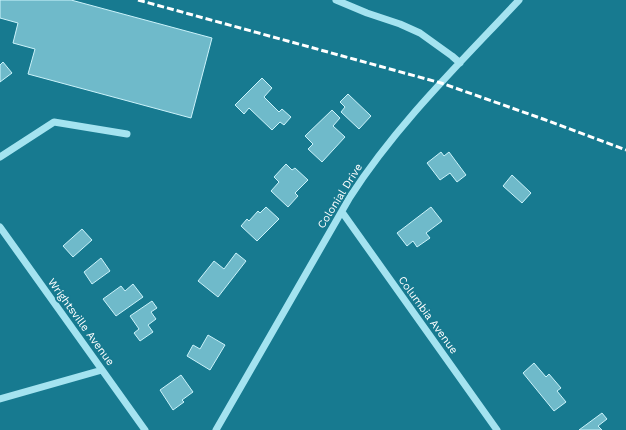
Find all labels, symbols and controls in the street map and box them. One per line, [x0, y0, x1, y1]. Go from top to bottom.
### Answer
street label: Colonial Drive [315, 161, 365, 231]
street label: Columbia Avenue [395, 274, 461, 356]
street label: Wrightsville Avenue [45, 276, 117, 368]

